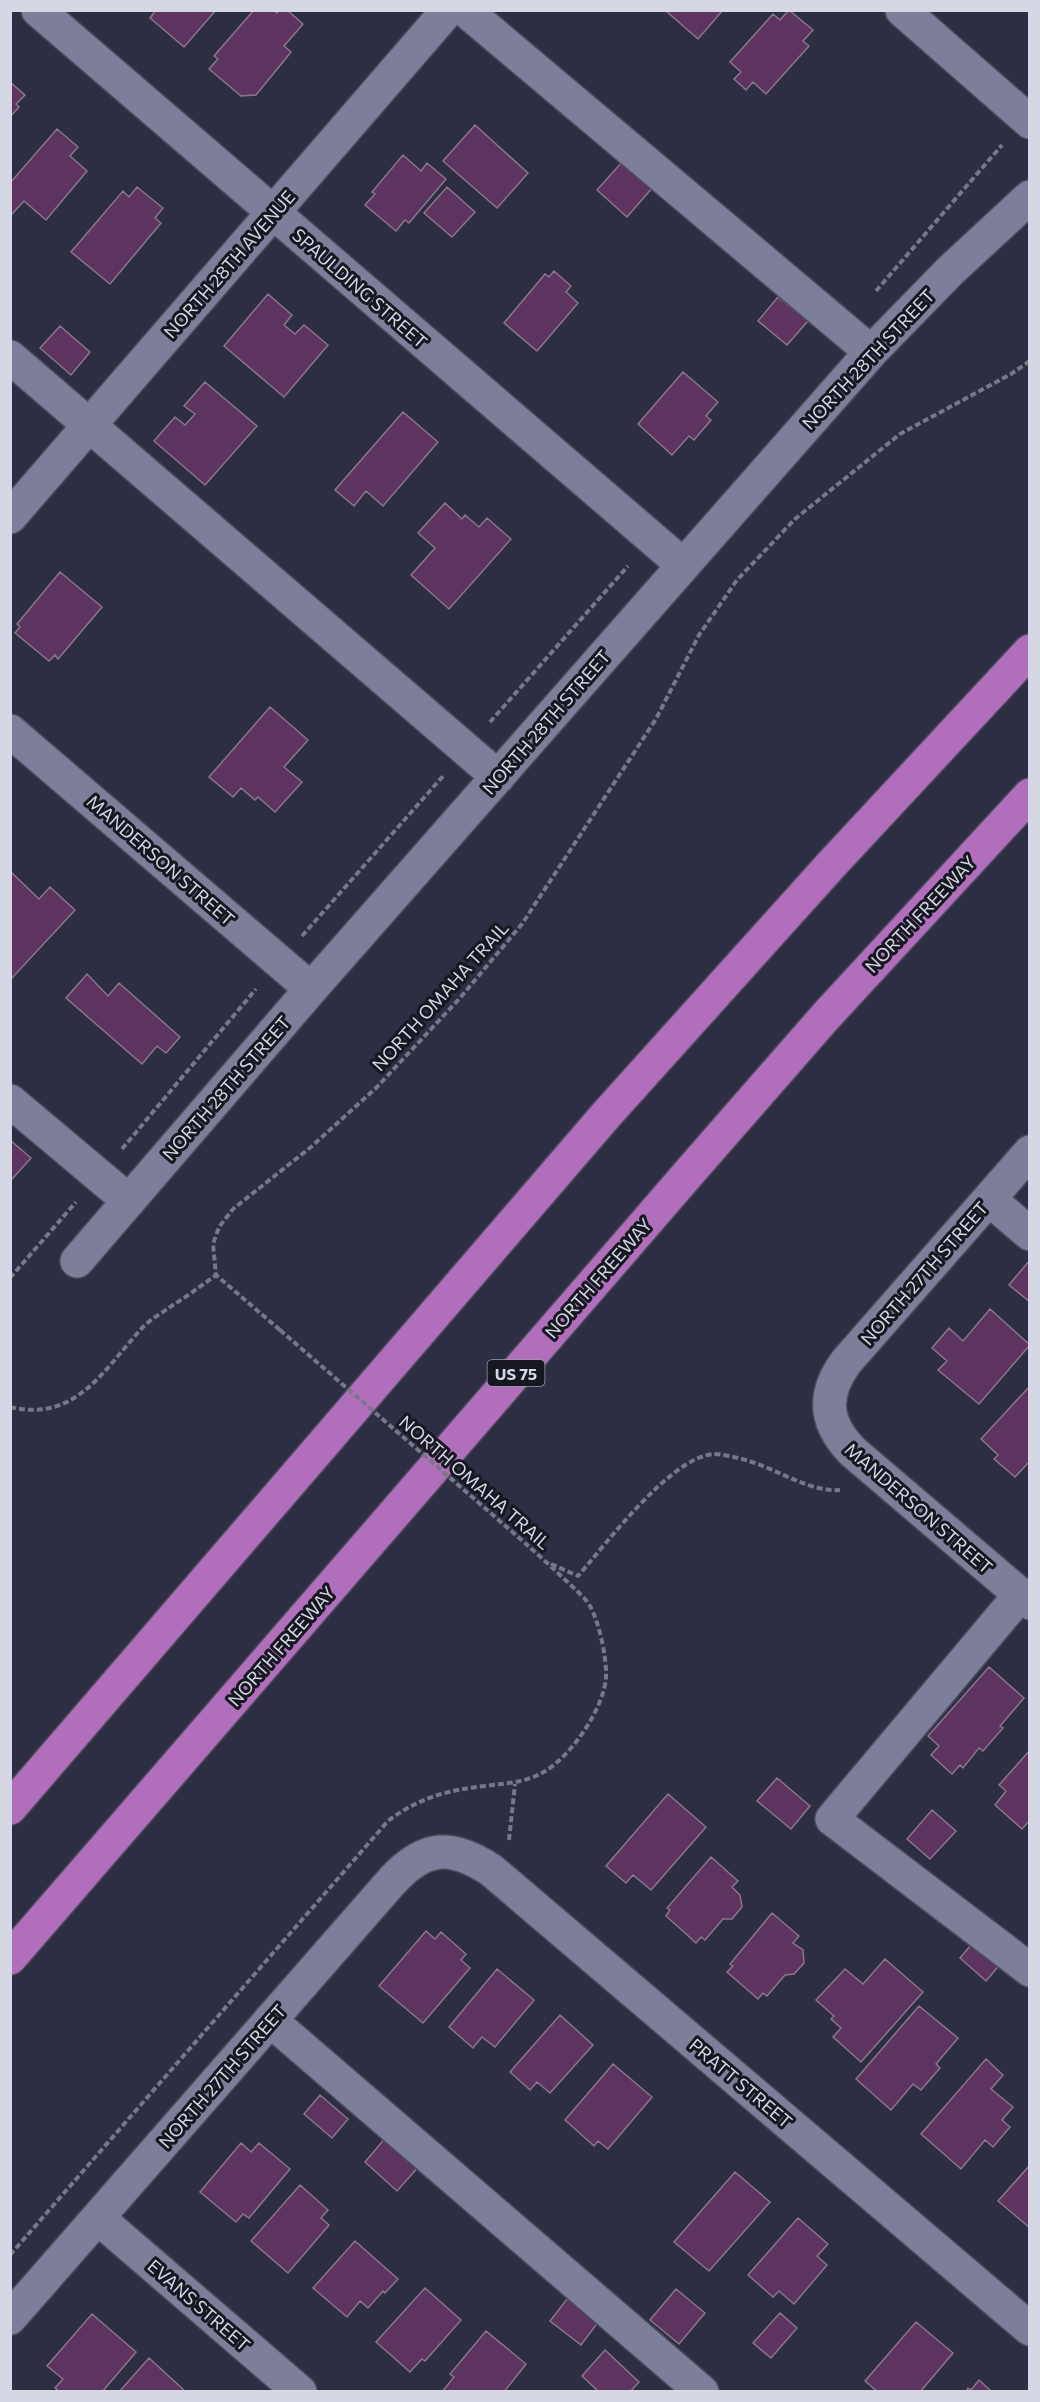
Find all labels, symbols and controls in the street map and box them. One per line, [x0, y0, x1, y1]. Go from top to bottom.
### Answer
street label: NORTH 28TH AVENUE [159, 186, 299, 342]
street label: SPAULDING STREET [288, 223, 432, 353]
street label: NORTH 28TH STREET [797, 284, 939, 434]
street label: NORTH 28TH STREET [477, 645, 615, 799]
street label: MANDERSON STREET [83, 790, 239, 930]
street label: NORTH FREEWAY [860, 851, 980, 977]
street label: NORTH OMAHA TRAIL [367, 917, 513, 1075]
street label: NORTH 28TH STREET [157, 1011, 295, 1165]
street label: NORTH 27TH STREET [856, 1197, 992, 1349]
street label: NORTH FREEWAY [540, 1213, 656, 1343]
road number: US 75 [488, 1360, 544, 1386]
street label: NORTH OMAHA TRAIL [395, 1410, 555, 1554]
street label: MANDERSON STREET [841, 1438, 997, 1578]
street label: NORTH FREEWAY [223, 1581, 339, 1711]
street label: NORTH 27TH STREET [154, 2000, 290, 2152]
street label: PRATT STREET [685, 2034, 797, 2132]
street label: EVANS STREET [143, 2255, 255, 2355]

